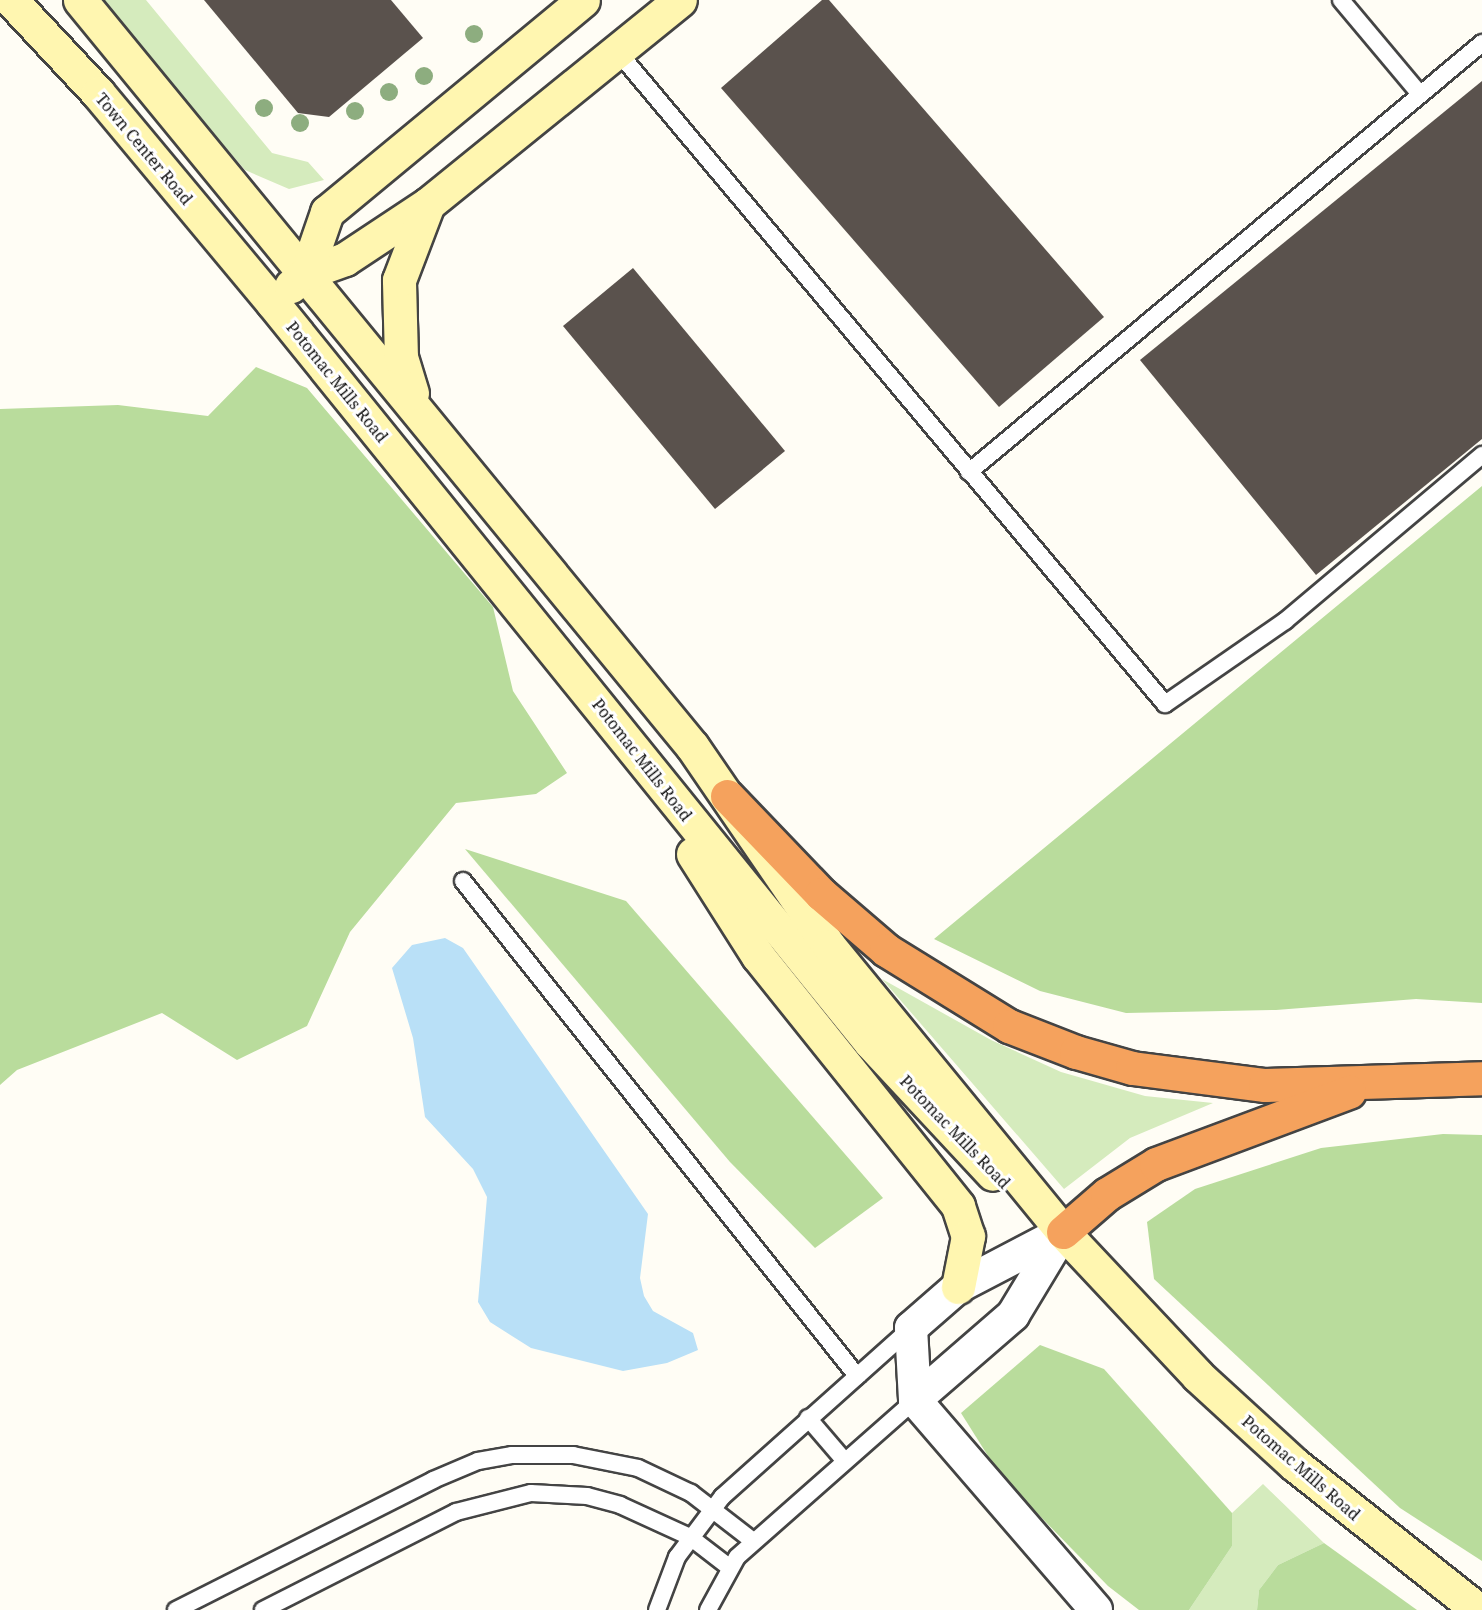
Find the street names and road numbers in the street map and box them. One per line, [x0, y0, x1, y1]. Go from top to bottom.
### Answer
street label: Town Center Road [92, 89, 196, 209]
street label: Potomac Mills Road [282, 318, 392, 446]
street label: Potomac Mills Road [588, 695, 696, 825]
street label: Potomac Mills Road [896, 1071, 1014, 1193]
street label: Potomac Mills Road [1238, 1412, 1364, 1524]

